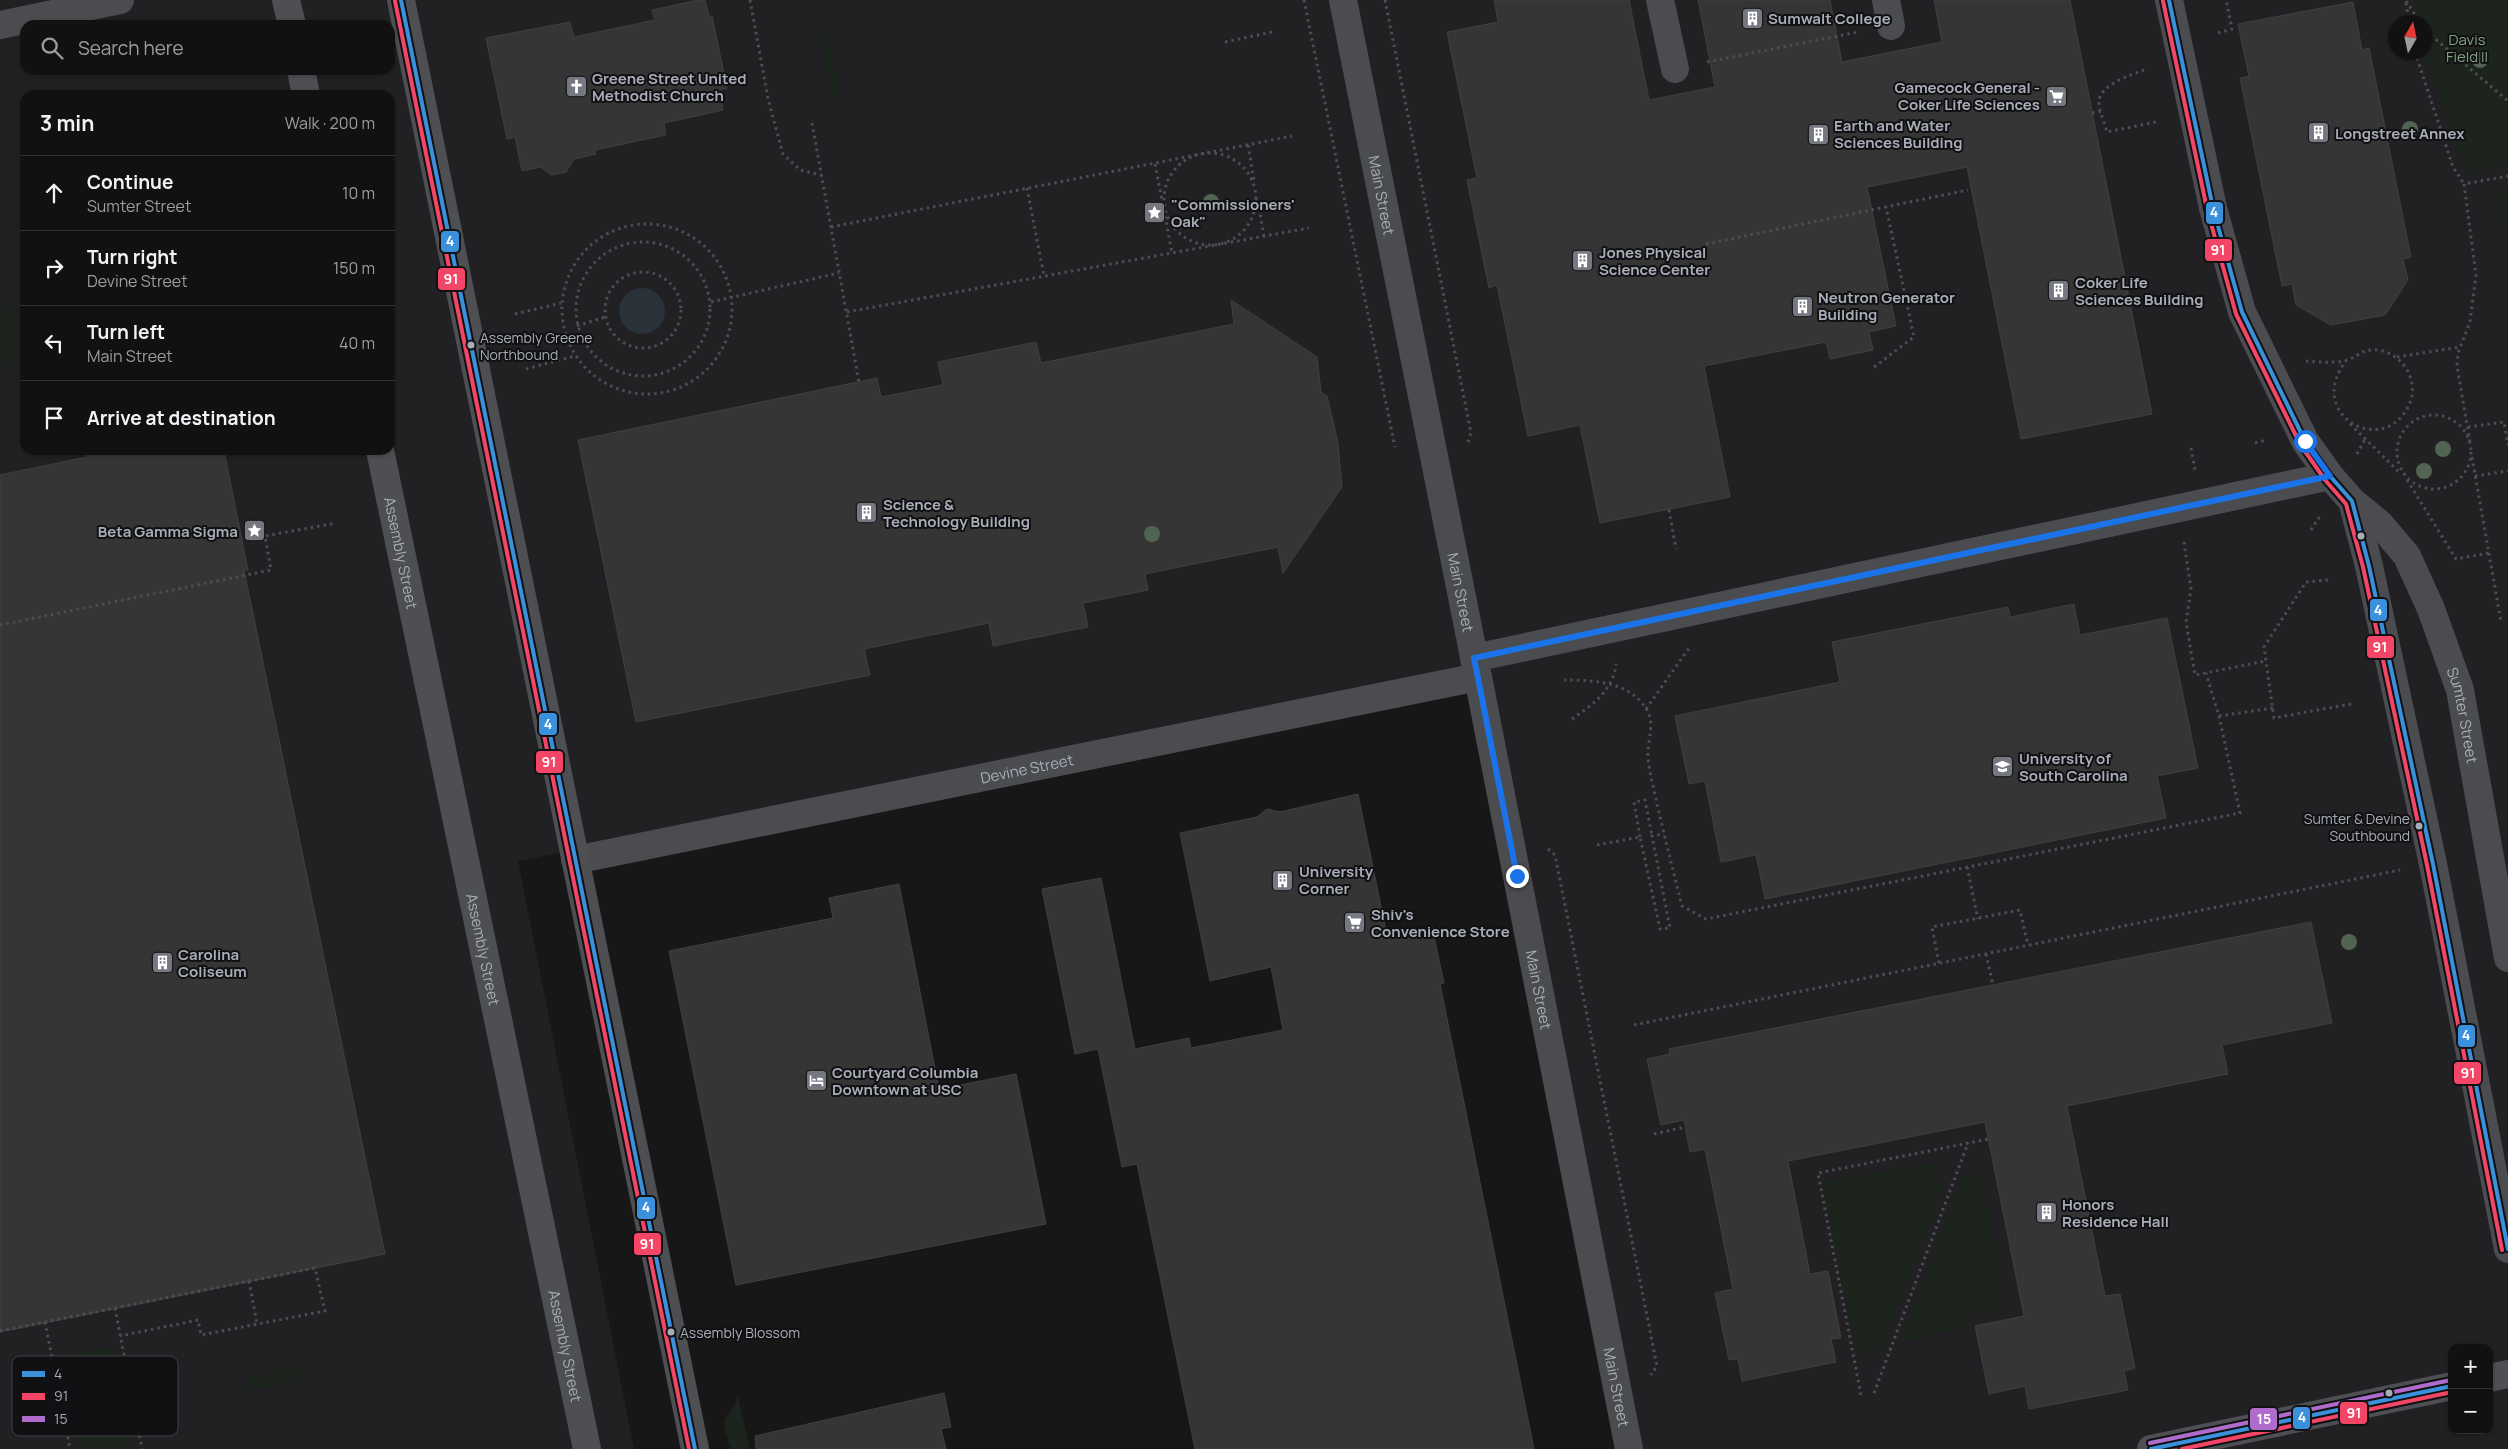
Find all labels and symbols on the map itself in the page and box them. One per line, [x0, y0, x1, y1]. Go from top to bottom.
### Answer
building icon: Sumwalt College [1740, 6, 1764, 30]
place label: Sumwalt College [1768, 8, 1891, 29]
north arrow [2388, 15, 2433, 60]
park label: Davis Field ll [2446, 29, 2488, 67]
place label: Greene Street United Methodist Church [592, 68, 746, 106]
church icon: Greene Street United Methodist Church [564, 75, 588, 99]
place label: Gamecock General - Coker Life Sciences [1895, 77, 2040, 115]
supermarket icon: Gamecock General - Coker Life Sciences [2044, 84, 2068, 108]
place label: Earth and Water Sciences Building [1834, 115, 1962, 153]
building icon: Longstreet Annex [2307, 121, 2331, 145]
building icon: Earth and Water Sciences Building [1806, 122, 1830, 146]
place label: Longstreet Annex [2335, 123, 2465, 144]
street label: Main Street [1364, 154, 1400, 237]
place label: "Commissioners' Oak" [1171, 194, 1295, 232]
place icon: "Commissioners' Oak" [1143, 201, 1167, 225]
line badge: 4 [2205, 201, 2224, 225]
text: 4 [2210, 202, 2218, 221]
line badge: 4 [440, 230, 460, 253]
text: 4 [446, 231, 454, 250]
line badge: 91 [2204, 238, 2233, 262]
text: 91 [2211, 240, 2225, 259]
place label: Jones Physical Science Center [1599, 242, 1710, 280]
building icon: Jones Physical Science Center [1571, 249, 1595, 273]
line badge: 91 [437, 267, 466, 291]
text: 91 [444, 269, 458, 288]
place label: Coker Life Sciences Building [2075, 272, 2203, 310]
building icon: Coker Life Sciences Building [2047, 279, 2071, 303]
place label: Neutron Generator Building [1818, 287, 1955, 325]
building icon: Neutron Generator Building [1790, 294, 1814, 318]
place label: Assembly Greene Northbound [480, 328, 593, 364]
marker: Assembly Greene Northbound [466, 340, 476, 350]
route start [2294, 430, 2317, 453]
place label: Science & Technology Building [883, 494, 1030, 532]
street label: Assembly Street [379, 495, 423, 611]
building icon: Science & Technology Building [855, 501, 879, 525]
place icon: Beta Gamma Sigma [242, 519, 266, 543]
place label: Beta Gamma Sigma [98, 521, 238, 542]
unlabelled marker [2356, 531, 2366, 541]
street label: Main Street [1443, 551, 1479, 634]
line badge: 4 [2369, 598, 2388, 622]
text: 4 [2374, 600, 2382, 619]
line badge: 91 [2366, 635, 2395, 659]
text: 91 [2373, 637, 2387, 656]
street label: Sumter Street [2442, 664, 2483, 765]
line badge: 4 [538, 712, 558, 736]
text: 4 [544, 714, 552, 733]
place label: University of South Carolina [2019, 748, 2128, 786]
street label: Devine Street [978, 749, 1075, 788]
line badge: 91 [535, 750, 564, 774]
text: 91 [542, 752, 556, 771]
school or university icon: University of South Carolina [1991, 755, 2015, 779]
place label: Sumter & Devine Southbound [2304, 809, 2410, 845]
marker: Sumter & Devine Southbound [2414, 821, 2424, 831]
place label: University Corner [1299, 861, 1374, 899]
route end [1506, 865, 1529, 888]
building icon: University Corner [1271, 868, 1295, 892]
street label: Assembly Street [462, 891, 505, 1007]
place label: Shiv's Convenience Store [1371, 904, 1510, 942]
supermarket icon: Shiv's Convenience Store [1343, 911, 1367, 935]
place label: Carolina Coliseum [178, 944, 247, 982]
street label: Main Street [1521, 948, 1557, 1031]
building icon: Carolina Coliseum [150, 951, 174, 975]
line badge: 4 [2457, 1024, 2476, 1048]
text: 4 [2462, 1025, 2470, 1044]
line badge: 91 [2453, 1061, 2482, 1085]
place label: Courtyard Columbia Downtown at USC [832, 1062, 978, 1100]
text: 91 [2461, 1063, 2475, 1082]
hotel icon: Courtyard Columbia Downtown at USC [804, 1069, 828, 1093]
place label: Honors Residence Hall [2062, 1194, 2169, 1232]
line badge: 4 [636, 1196, 656, 1220]
text: 4 [642, 1197, 650, 1216]
building icon: Honors Residence Hall [2034, 1201, 2058, 1225]
line badge: 91 [633, 1232, 662, 1256]
text: 91 [640, 1234, 654, 1253]
street label: Assembly Street [544, 1288, 587, 1404]
place label: Assembly Blossom [680, 1323, 800, 1342]
marker: Assembly Blossom [666, 1327, 676, 1337]
street label: Main Street [1599, 1346, 1635, 1429]
legend [12, 1356, 178, 1436]
text: 4 [54, 1364, 62, 1383]
text: 91 [54, 1386, 68, 1405]
unlabelled marker [2384, 1388, 2394, 1398]
line badge: 91 [2339, 1401, 2368, 1425]
text: 91 [2347, 1403, 2361, 1422]
line badge: 4 [2292, 1406, 2311, 1430]
line badge: 15 [2249, 1407, 2278, 1431]
text: 4 [2298, 1407, 2306, 1426]
text: 15 [54, 1409, 68, 1428]
text: 15 [2257, 1409, 2271, 1428]

